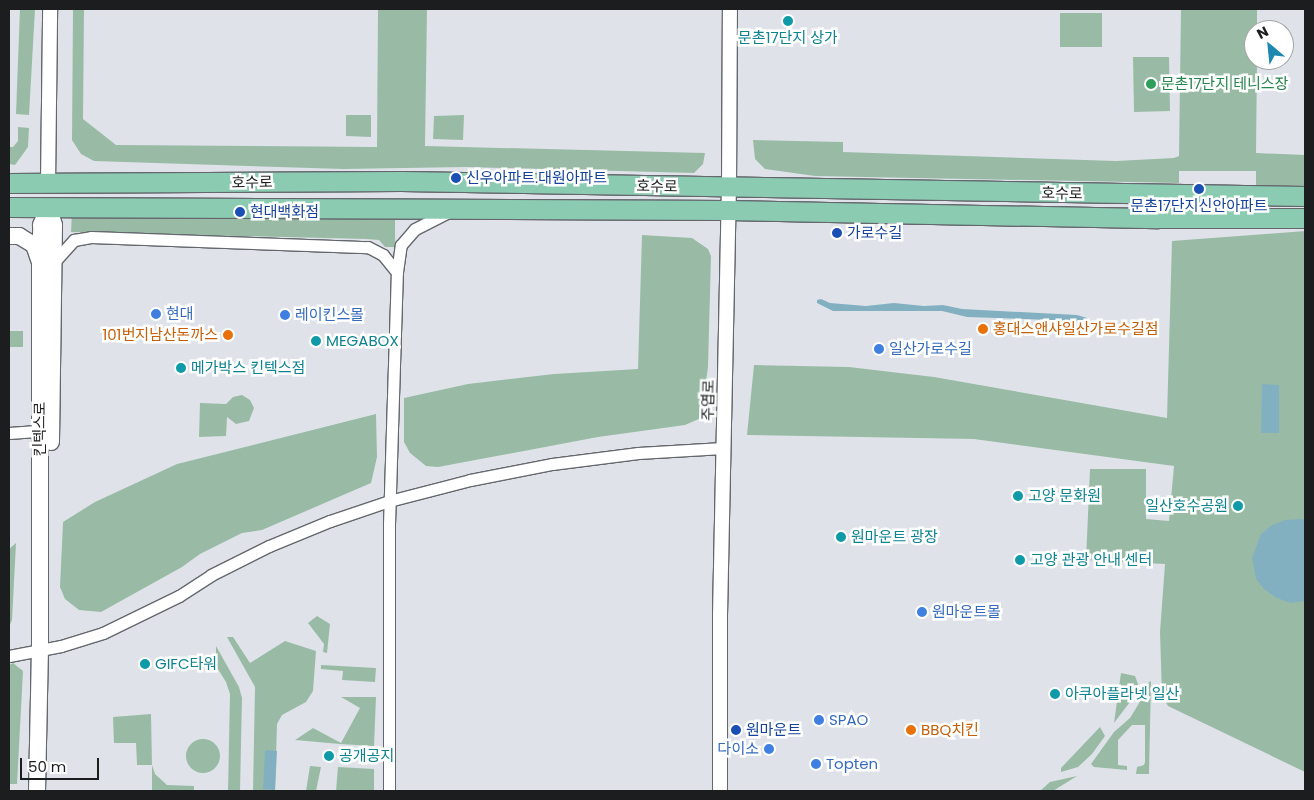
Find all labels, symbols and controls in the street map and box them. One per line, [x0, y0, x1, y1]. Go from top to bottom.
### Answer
marker: 문촌17단지 상가 [782, 15, 794, 27]
north arrow [1244, 20, 1294, 70]
text: N [1253, 21, 1272, 44]
place label: 문촌17단지 상가 [738, 29, 838, 47]
place label: 문촌17단지 테니스장 [1161, 75, 1288, 93]
marker: 문촌17단지 테니스장 [1145, 78, 1157, 90]
place label: 신우아파트.대원아파트 [466, 169, 607, 187]
marker: 신우아파트.대원아파트 [450, 172, 462, 184]
street label: 호수로 [231, 173, 273, 191]
street label: 호수로 [636, 177, 678, 195]
marker: 문촌17단지신안아파트 [1193, 183, 1205, 195]
street label: 호수로 [1041, 184, 1083, 202]
place label: 문촌17단지신안아파트 [1130, 197, 1268, 215]
place label: 현대백화점 [250, 203, 319, 221]
marker: 현대백화점 [234, 206, 246, 218]
place label: 가로수길 [847, 224, 902, 242]
marker: 가로수길 [831, 227, 843, 239]
place label: 현대 [166, 305, 194, 323]
place label: 레이킨스몰 [295, 306, 364, 324]
marker: 현대 [150, 308, 162, 320]
marker: 레이킨스몰 [279, 309, 291, 321]
place label: 홍대스앤샤일산가로수길점 [993, 320, 1159, 338]
marker: 홍대스앤샤일산가로수길점 [977, 323, 989, 335]
place label: 101번지남산돈까스 [102, 326, 218, 344]
marker: 101번지남산돈까스 [222, 329, 234, 341]
place label: MEGABOX [326, 332, 399, 350]
marker: MEGABOX [310, 335, 322, 347]
place label: 일산가로수길 [889, 340, 972, 358]
marker: 일산가로수길 [873, 343, 885, 355]
place label: 메가박스 킨텍스점 [191, 359, 305, 377]
marker: 메가박스 킨텍스점 [175, 362, 187, 374]
street label: 주엽로 [699, 379, 717, 421]
street label: 킨텍스로 [31, 401, 49, 457]
place label: 고양 문화원 [1028, 487, 1101, 505]
marker: 고양 문화원 [1012, 490, 1024, 502]
place label: 일산호수공원 [1145, 497, 1228, 515]
marker: 일산호수공원 [1232, 500, 1244, 512]
place label: 원마운트 광장 [851, 528, 938, 546]
marker: 원마운트 광장 [835, 531, 847, 543]
place label: 고양 관광 안내 센터 [1030, 551, 1152, 569]
marker: 고양 관광 안내 센터 [1014, 554, 1026, 566]
place label: 원마운트몰 [932, 603, 1001, 621]
marker: 원마운트몰 [916, 606, 928, 618]
place label: GIFC타워 [155, 655, 217, 673]
marker: GIFC타워 [139, 658, 151, 670]
place label: 아쿠아플라넷 일산 [1065, 685, 1179, 703]
marker: 아쿠아플라넷 일산 [1049, 688, 1061, 700]
place label: SPAO [829, 711, 868, 729]
marker: SPAO [813, 714, 825, 726]
place label: 원마운트 [746, 721, 801, 739]
place label: BBQ치킨 [921, 721, 979, 739]
marker: 원마운트 [730, 724, 742, 736]
marker: BBQ치킨 [905, 724, 917, 736]
place label: 다이소 [718, 740, 759, 758]
marker: 다이소 [763, 743, 775, 755]
place label: 공개공지 [339, 747, 394, 765]
scale bar [22, 748, 101, 780]
marker: 공개공지 [323, 750, 335, 762]
place label: Topten [826, 755, 878, 773]
text: 50 m [28, 756, 66, 777]
marker: Topten [810, 758, 822, 770]

